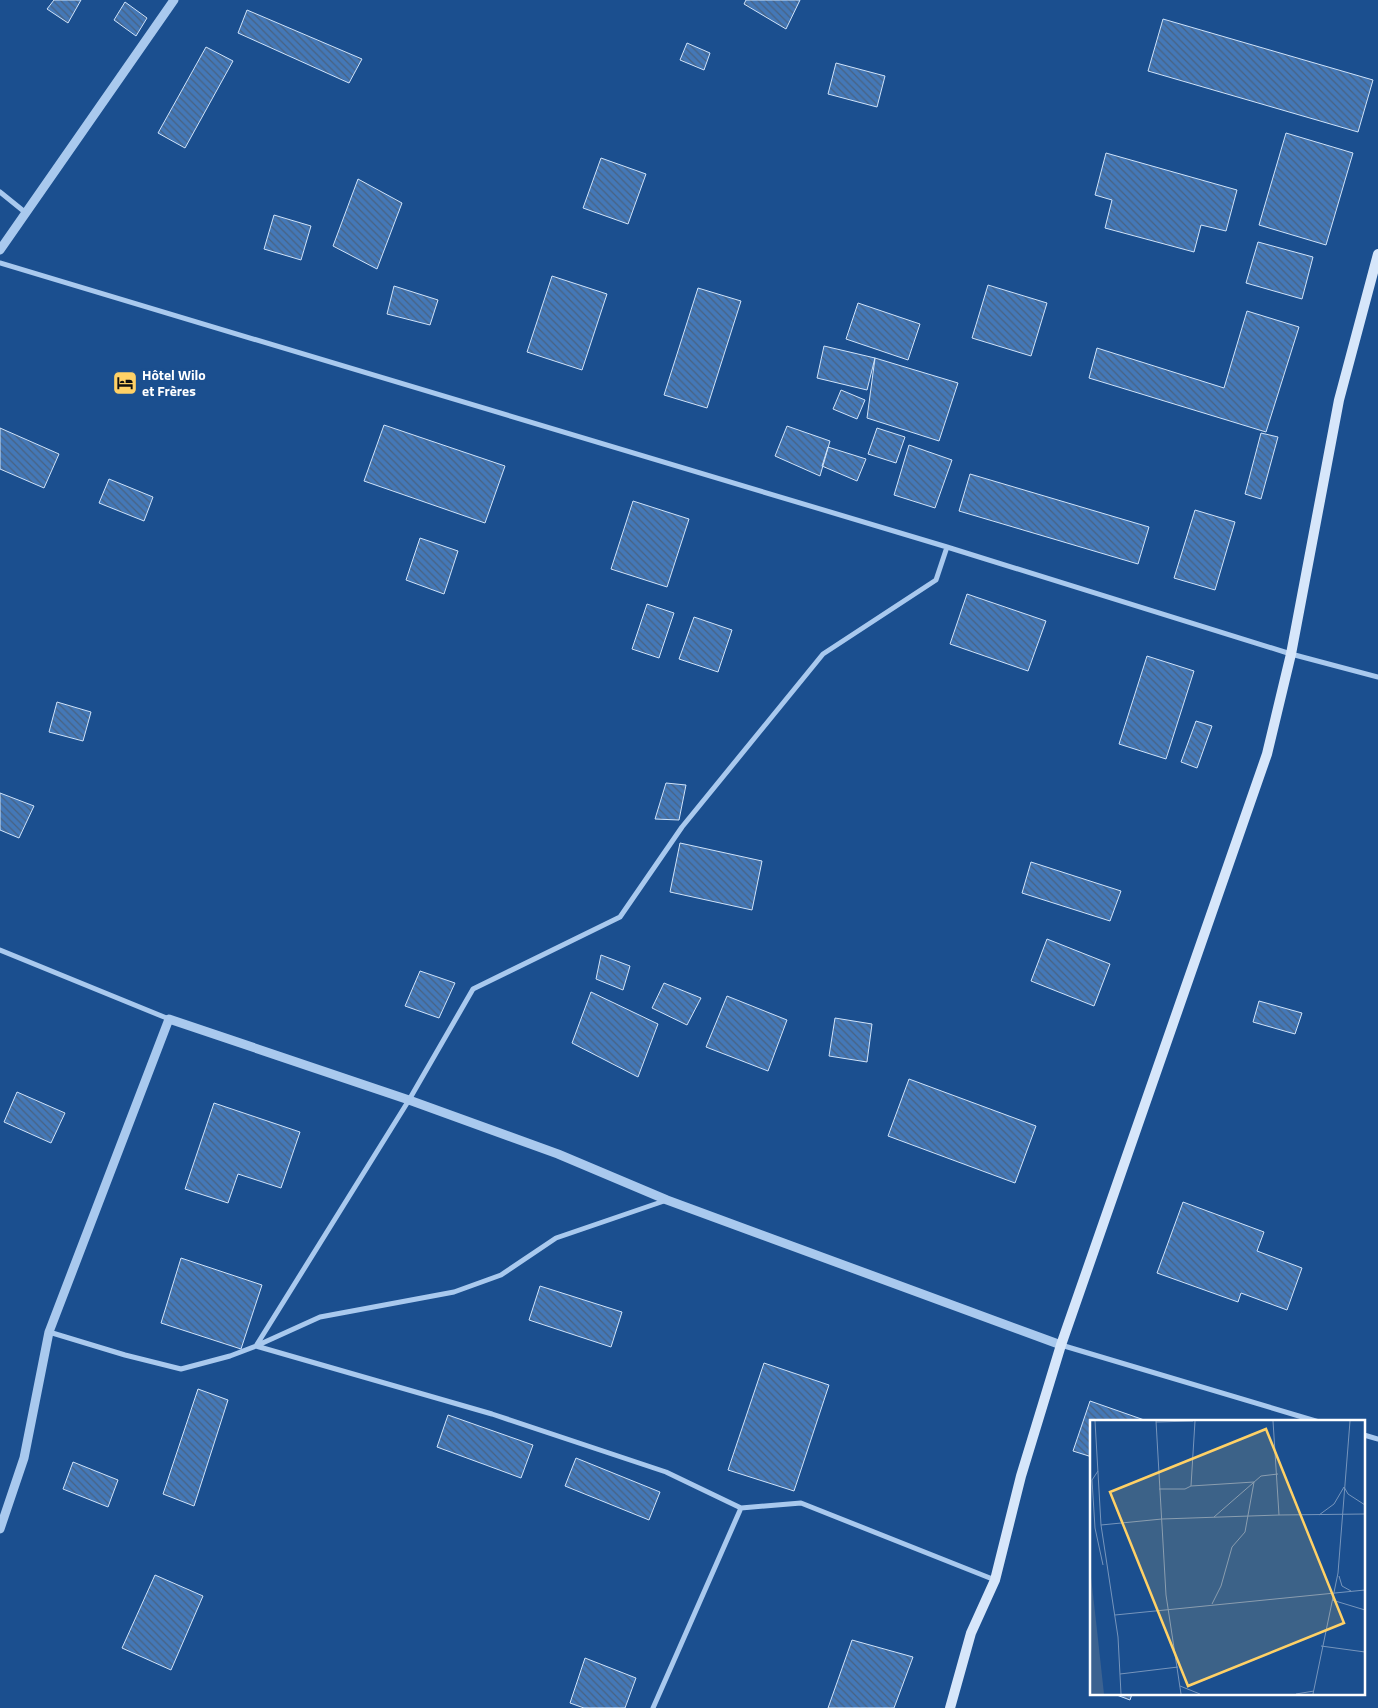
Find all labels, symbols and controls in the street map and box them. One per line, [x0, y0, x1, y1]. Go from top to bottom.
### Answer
place label: Hôtel Wilo et Frères [142, 364, 206, 401]
hotel icon: Hôtel Wilo et Frères [112, 370, 138, 396]
inset map [1090, 1420, 1366, 1696]

